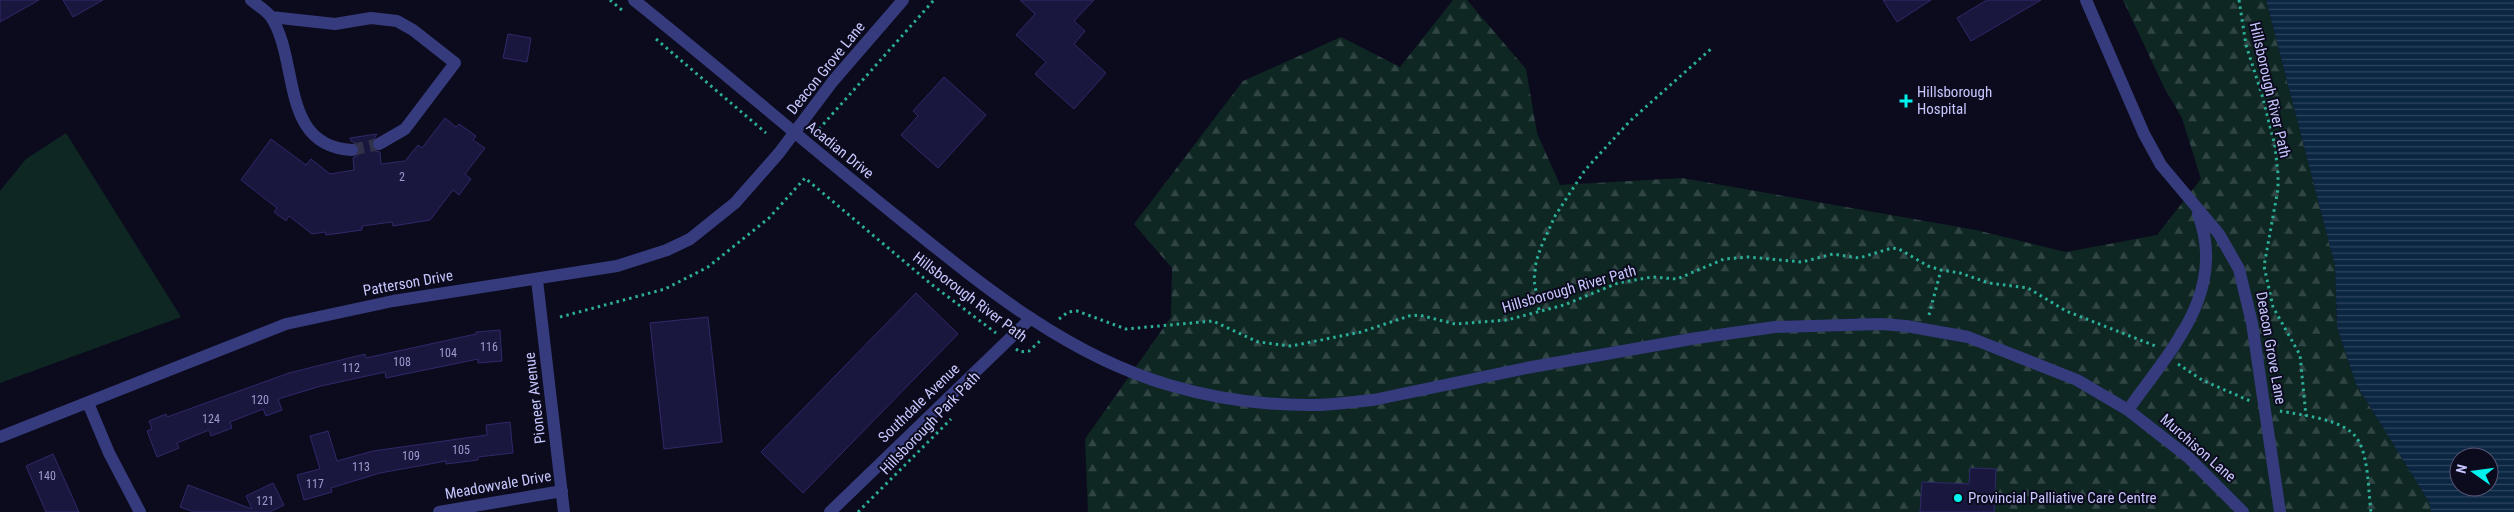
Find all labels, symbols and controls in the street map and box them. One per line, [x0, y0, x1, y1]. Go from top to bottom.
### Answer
street label: Deacon Grove Lane [783, 18, 869, 118]
street label: Hillsborough River Path [2246, 20, 2294, 160]
place label: Hillsborough Hospital [1917, 83, 1992, 118]
marker: Hillsborough Hospital [1899, 94, 1913, 108]
street label: Acadian Drive [803, 117, 877, 183]
house number: 2 [399, 170, 405, 184]
street label: Hillsborough River Path [909, 248, 1031, 346]
street label: Hillsborough River Path [1500, 261, 1638, 317]
street label: Patterson Drive [362, 266, 454, 300]
street label: Deacon Grove Lane [2252, 290, 2290, 406]
house number: 116 [480, 340, 498, 354]
house number: 104 [439, 346, 457, 360]
street label: Pioneer Avenue [520, 351, 550, 445]
house number: 108 [393, 355, 411, 369]
street label: Southdale Avenue [875, 360, 963, 446]
house number: 112 [342, 361, 360, 375]
street label: Hillsborough Park Path [876, 368, 984, 478]
house number: 120 [251, 393, 269, 407]
street label: Murchison Lane [2157, 410, 2239, 486]
house number: 124 [202, 412, 220, 426]
house number: 105 [452, 443, 470, 457]
north arrow [2449, 447, 2499, 497]
house number: 109 [402, 449, 420, 463]
house number: 113 [352, 460, 370, 474]
text: N [2453, 463, 2470, 475]
street label: Meadowvale Drive [443, 467, 553, 503]
house number: 140 [38, 469, 56, 483]
house number: 117 [306, 477, 324, 491]
place label: Provincial Palliative Care Centre [1968, 489, 2157, 507]
marker: Provincial Palliative Care Centre [1952, 492, 1964, 504]
house number: 121 [256, 494, 274, 508]

